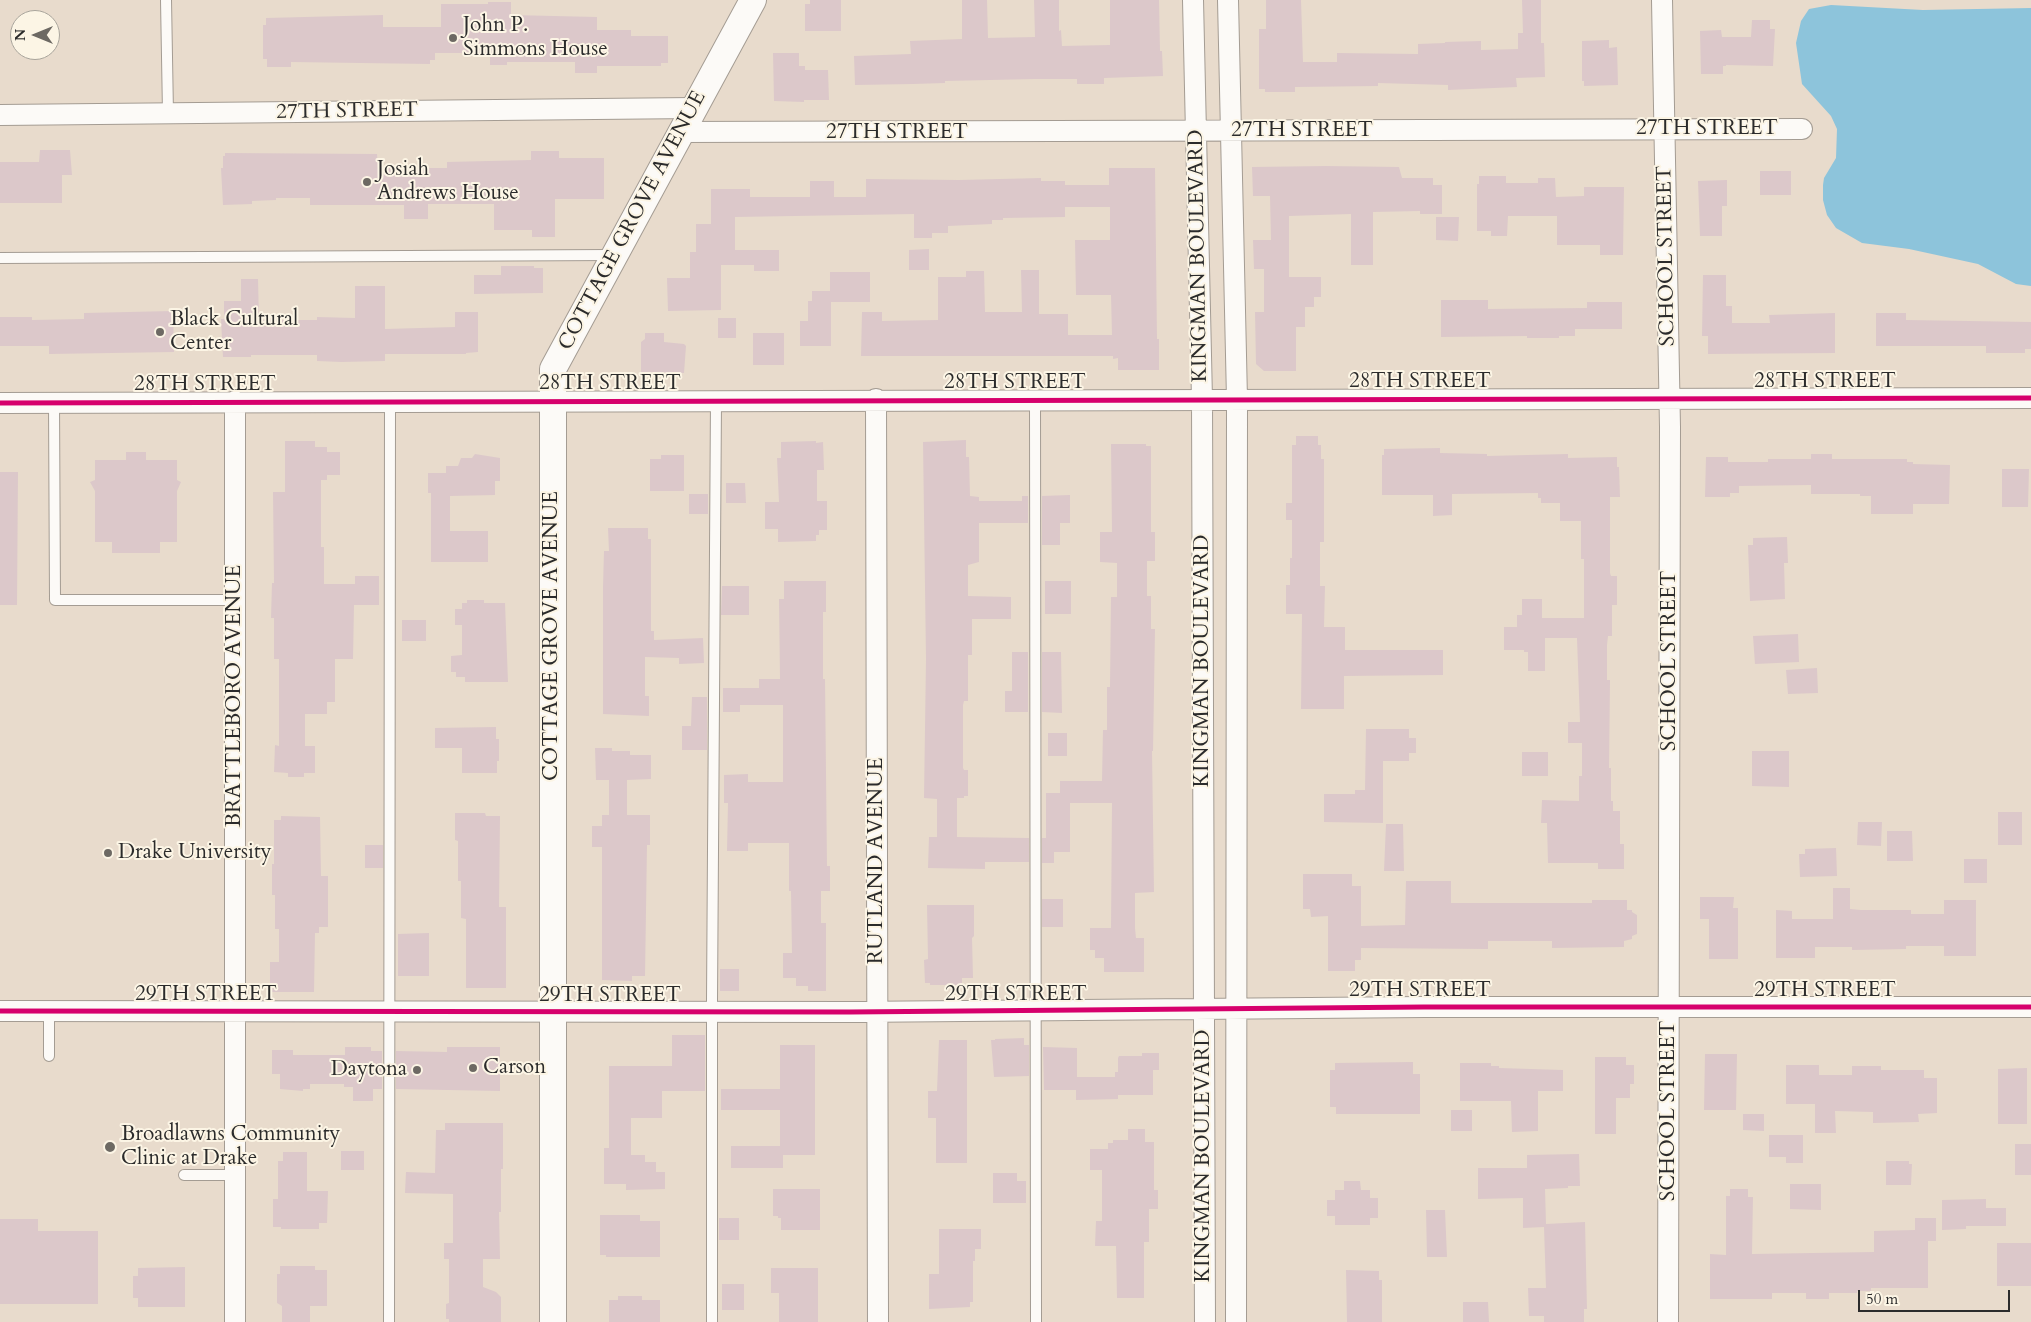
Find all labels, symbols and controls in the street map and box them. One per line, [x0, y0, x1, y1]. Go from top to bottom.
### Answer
north arrow [10, 10, 60, 60]
place label: John P. Simmons House [463, 13, 608, 63]
text: N [11, 29, 30, 41]
marker: John P. Simmons House [447, 32, 459, 44]
street label: COTTAGE GROVE AVENUE [554, 87, 712, 355]
street label: 27TH STREET [276, 98, 418, 126]
street label: 27TH STREET [1636, 116, 1778, 142]
street label: 27TH STREET [1231, 118, 1373, 144]
street label: 27TH STREET [826, 120, 968, 146]
street label: KINGMAN BOULEVARD [1184, 129, 1214, 383]
place label: Josiah Andrews House [377, 157, 519, 207]
street label: SCHOOL STREET [1653, 166, 1681, 346]
marker: Josiah Andrews House [361, 176, 373, 188]
place label: Black Cultural Center [170, 307, 298, 357]
marker: Black Cultural Center [154, 326, 166, 338]
street label: 28TH STREET [1349, 369, 1491, 395]
street label: 28TH STREET [1754, 369, 1896, 395]
street label: 28TH STREET [944, 370, 1086, 396]
street label: 28TH STREET [539, 371, 681, 397]
street label: 28TH STREET [134, 372, 276, 398]
street label: COTTAGE GROVE AVENUE [539, 491, 565, 781]
street label: KINGMAN BOULEVARD [1190, 535, 1216, 787]
street label: BRATTLEBORO AVENUE [222, 565, 248, 827]
street label: SCHOOL STREET [1657, 571, 1683, 751]
street label: RUTLAND AVENUE [864, 758, 890, 964]
place label: Drake University [118, 840, 272, 866]
marker: Drake University [102, 847, 114, 859]
street label: 29TH STREET [1349, 978, 1491, 1004]
street label: 29TH STREET [1754, 978, 1896, 1004]
street label: 29TH STREET [135, 982, 277, 1008]
street label: 29TH STREET [945, 982, 1087, 1008]
street label: 29TH STREET [539, 983, 681, 1009]
street label: SCHOOL STREET [1656, 1021, 1682, 1201]
street label: KINGMAN BOULEVARD [1191, 1030, 1217, 1282]
place label: Carson [483, 1055, 546, 1081]
place label: Daytona [331, 1057, 407, 1083]
marker: Carson [467, 1062, 479, 1074]
marker: Daytona [411, 1064, 423, 1076]
place label: Broadlawns Community Clinic at Drake [121, 1122, 340, 1172]
marker: Broadlawns Community Clinic at Drake [103, 1140, 117, 1154]
scale bar [1861, 1280, 2014, 1312]
text: 50 m [1866, 1289, 1898, 1309]

